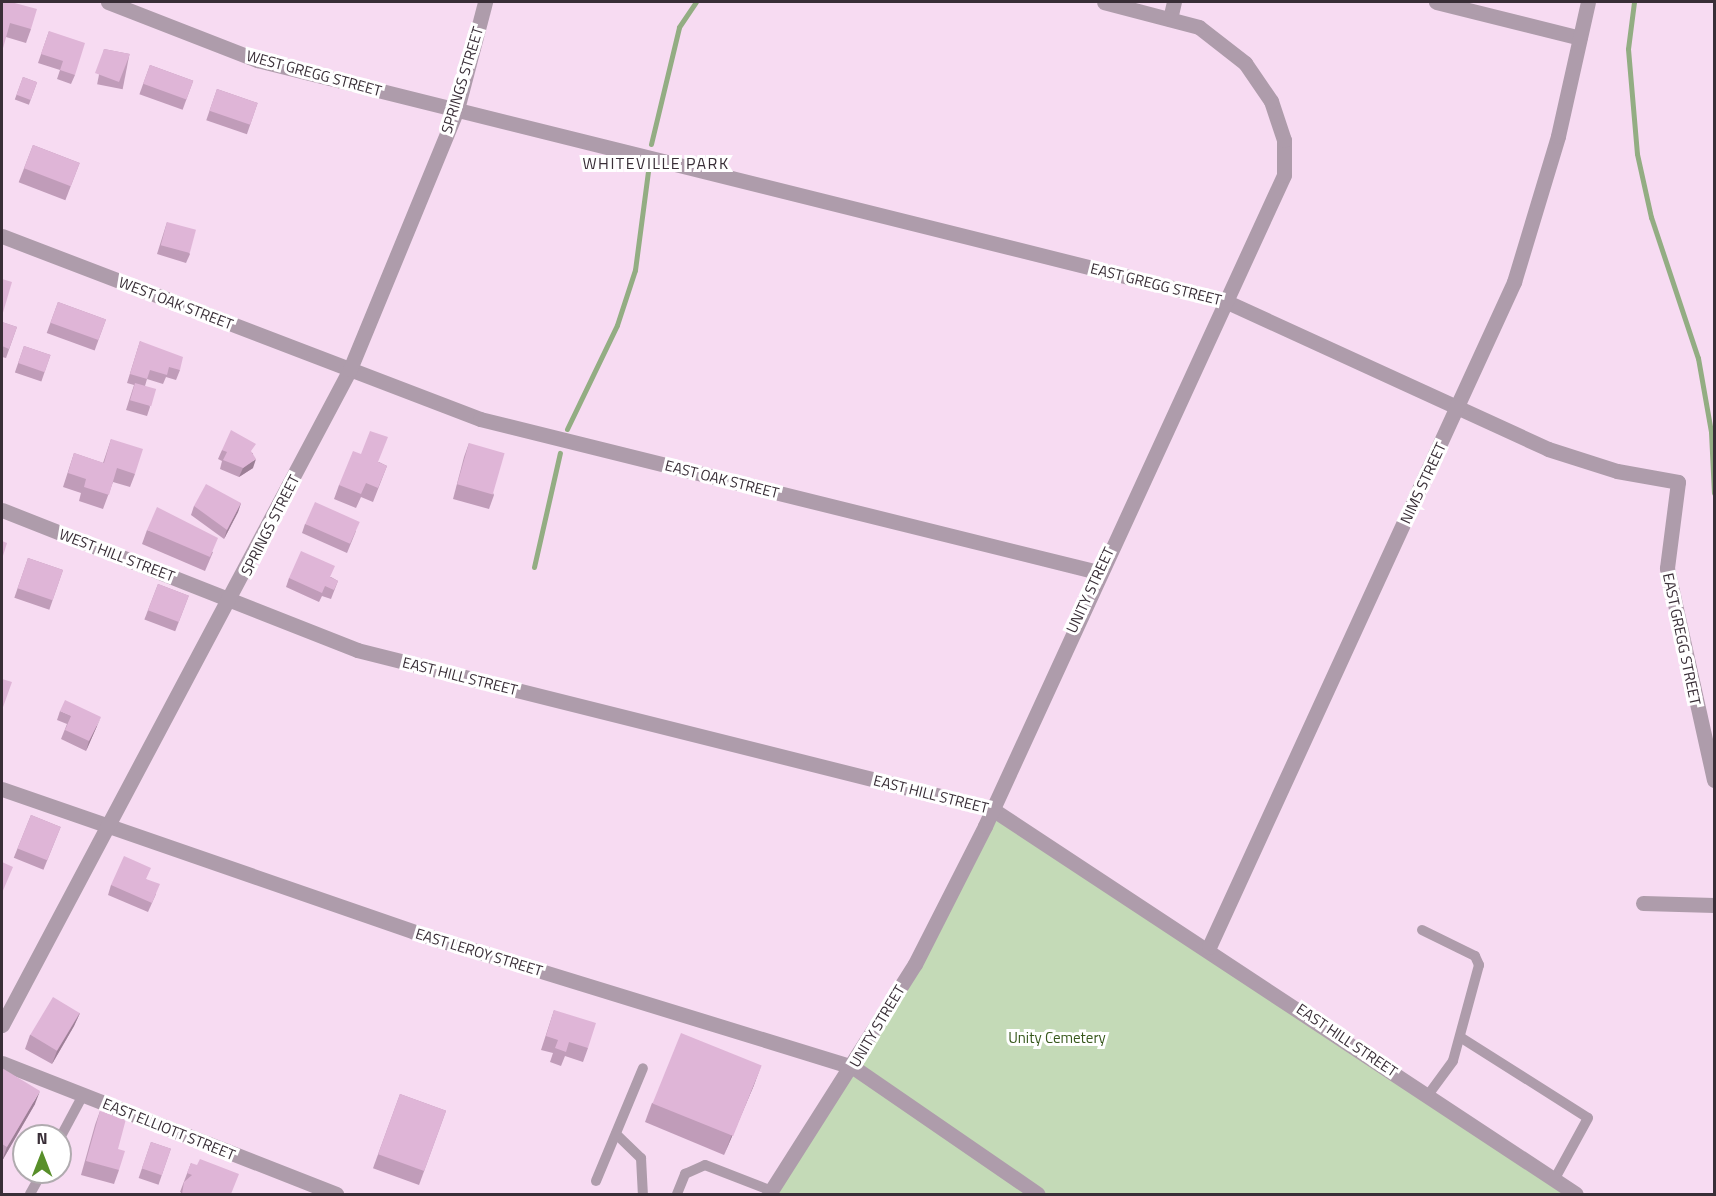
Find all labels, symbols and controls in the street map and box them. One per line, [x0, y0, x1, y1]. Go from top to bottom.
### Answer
street label: SPRINGS STREET [437, 25, 487, 135]
street label: WEST GREGG STREET [245, 46, 383, 100]
district label: WHITEVILLE PARK [582, 153, 730, 173]
street label: EAST GREGG STREET [1089, 259, 1223, 309]
street label: WEST OAK STREET [116, 273, 236, 333]
street label: NIMS STREET [1396, 440, 1450, 526]
street label: EAST OAK STREET [663, 456, 781, 502]
street label: SPRINGS STREET [237, 472, 303, 578]
street label: WEST HILL STREET [57, 525, 177, 585]
street label: UNITY STREET [1062, 544, 1118, 636]
street label: EAST GREGG STREET [1659, 571, 1705, 707]
street label: EAST HILL STREET [401, 653, 519, 699]
street label: EAST HILL STREET [872, 771, 990, 817]
street label: EAST LEROY STREET [413, 924, 545, 980]
street label: UNITY STREET [845, 982, 909, 1070]
street label: EAST HILL STREET [1293, 1000, 1401, 1080]
park label: Unity Cemetery [1008, 1029, 1106, 1047]
street label: EAST ELLIOTT STREET [100, 1094, 238, 1164]
north arrow [12, 1124, 72, 1184]
text: N [36, 1126, 48, 1150]

